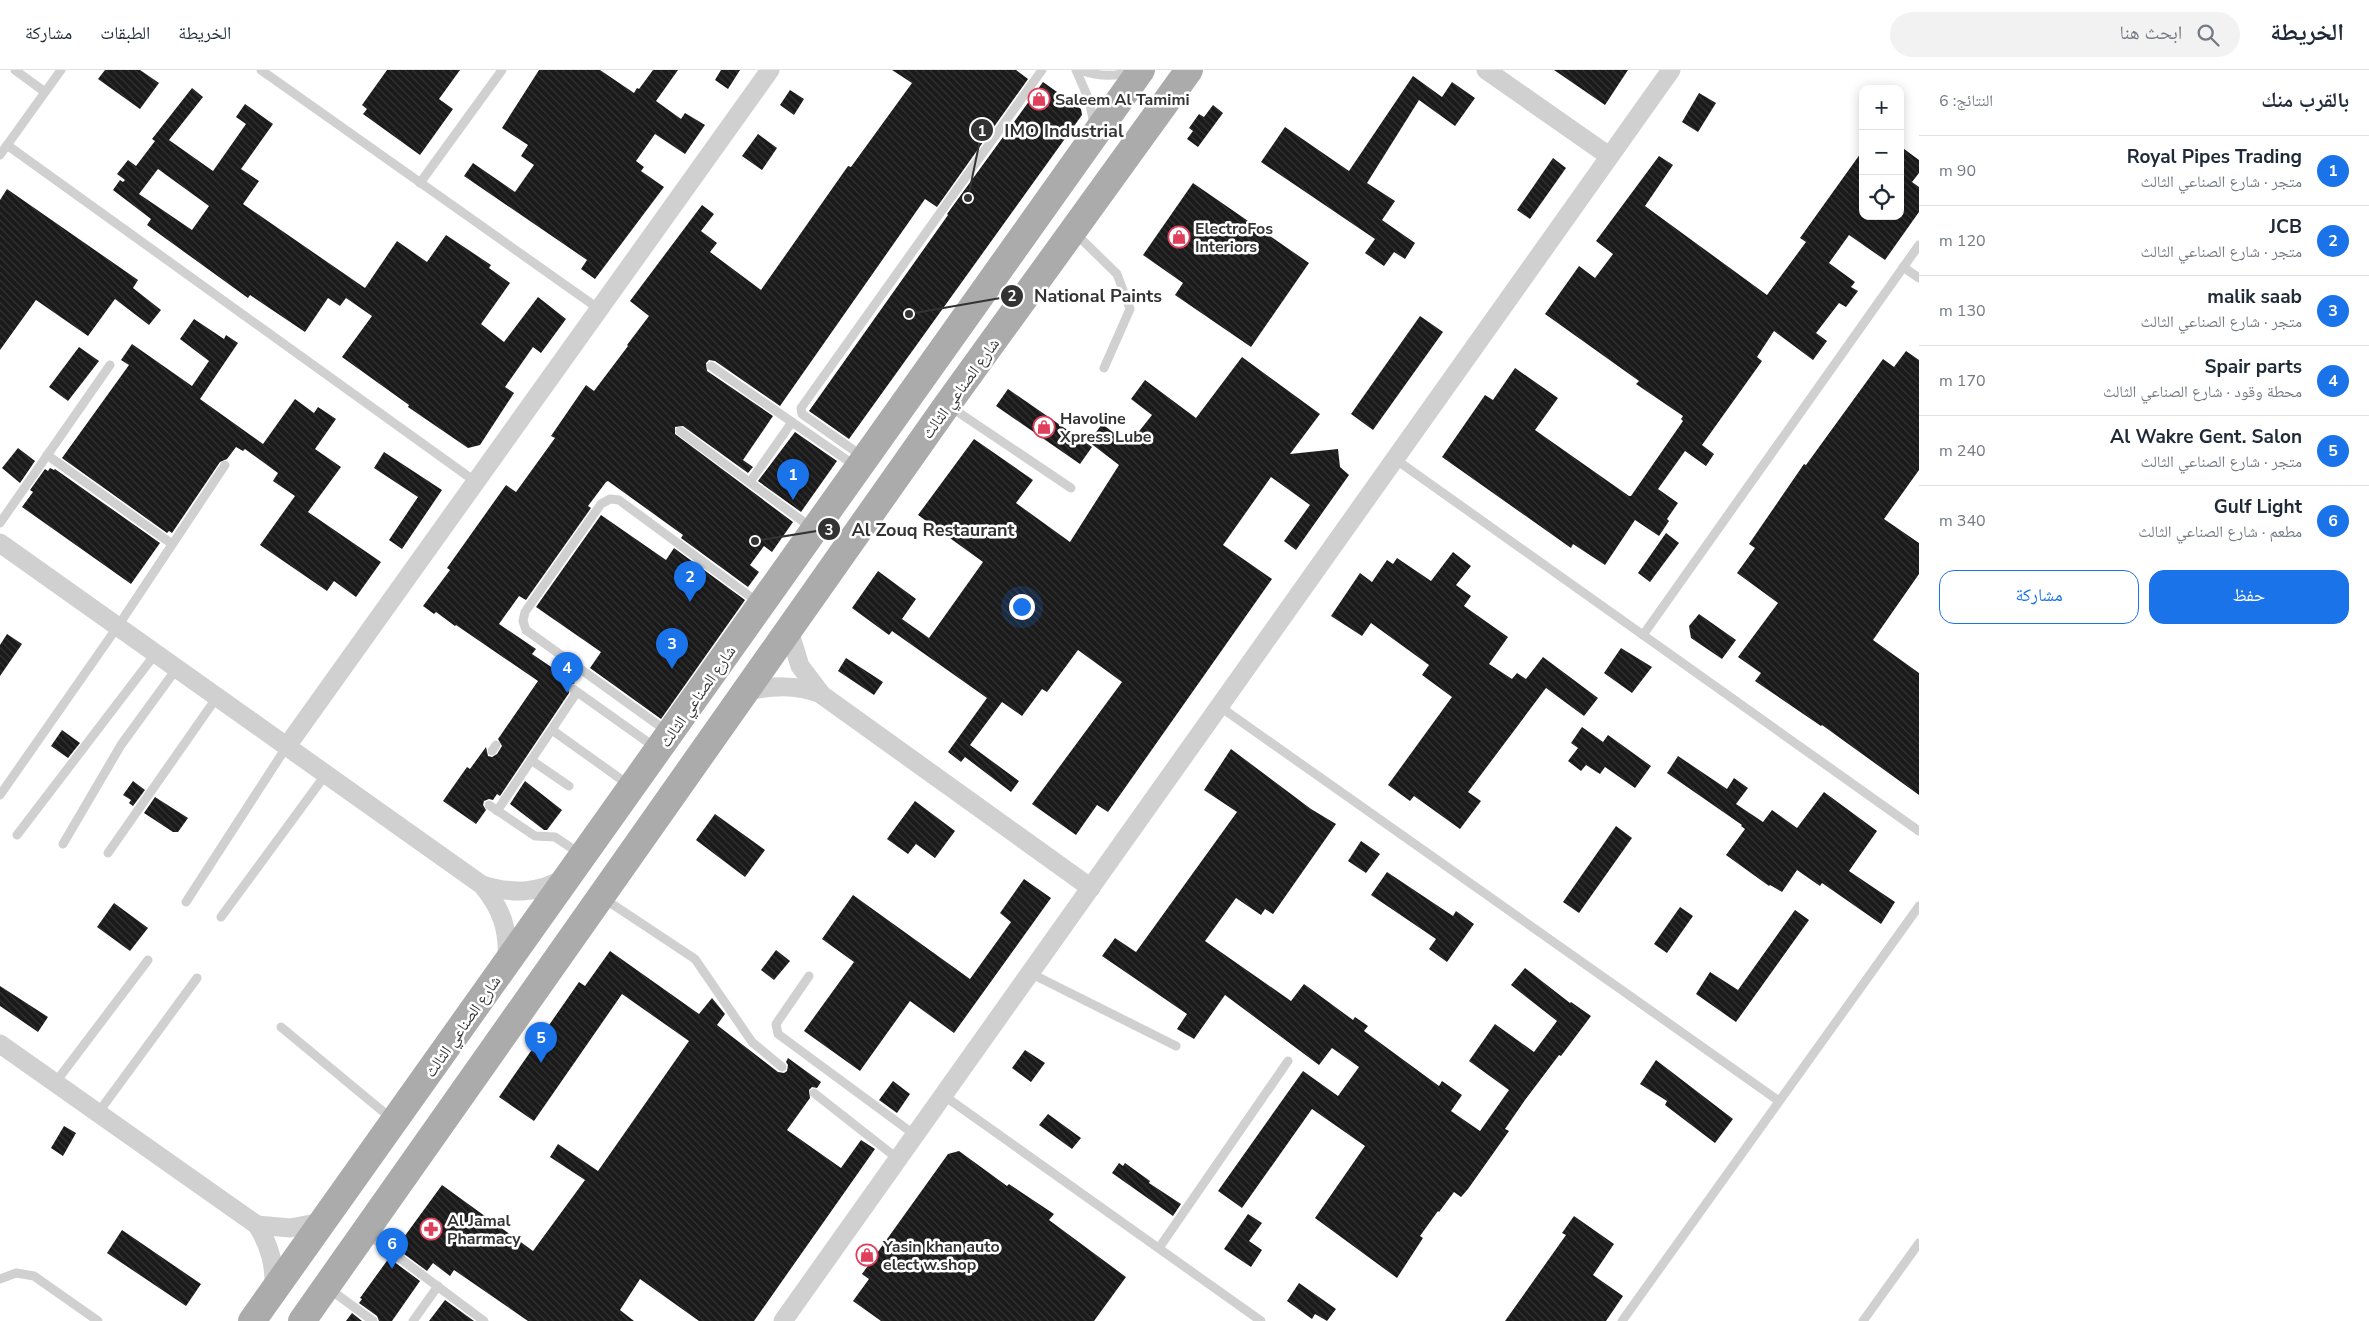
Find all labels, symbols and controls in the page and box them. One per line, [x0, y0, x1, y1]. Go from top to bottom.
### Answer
search box [1890, 12, 2240, 57]
text: الخريطة [2270, 16, 2344, 48]
text: ابحث هنا [2120, 20, 2182, 46]
text: مشاركة [25, 21, 72, 45]
text: الطبقات [100, 21, 150, 45]
text: الخريطة [178, 21, 231, 45]
icon: search [2194, 21, 2222, 49]
map controls [1859, 85, 1904, 220]
button: + [1859, 85, 1904, 130]
text: بالقرب منك [2261, 86, 2349, 114]
shop icon: Saleem Al Tamimi [1027, 87, 1051, 111]
place label: Saleem Al Tamimi [1055, 89, 1190, 111]
text: النتائج: 6 [1939, 90, 1993, 112]
callout: IMO Industrial [969, 114, 1134, 147]
text: IMO Industrial [1004, 119, 1124, 143]
text: 1 [977, 121, 987, 141]
button: − [1859, 130, 1904, 175]
text: Royal Pipes Trading [2127, 144, 2302, 170]
text: 90 m [1939, 160, 1976, 182]
text: 1 [2328, 160, 2338, 182]
text: متجر · شارع الصناعي الثالث [2140, 171, 2302, 193]
button: locate [1859, 175, 1904, 220]
text: JCB [2269, 214, 2302, 240]
place label: ElectroFos Interiors [1195, 218, 1273, 258]
shop icon: ElectroFos Interiors [1167, 225, 1191, 249]
text: 120 m [1939, 230, 1986, 252]
text: 2 [2328, 230, 2338, 252]
text: متجر · شارع الصناعي الثالث [2140, 241, 2302, 263]
callout: National Paints [999, 279, 1172, 312]
text: National Paints [1034, 284, 1162, 308]
text: malik saab [2207, 284, 2302, 310]
text: 2 [1007, 286, 1017, 306]
text: 130 m [1939, 300, 1986, 322]
text: 3 [2328, 300, 2338, 322]
text: متجر · شارع الصناعي الثالث [2140, 311, 2302, 333]
street label: شارع الصناعي الثالث [917, 334, 1006, 444]
text: Spair parts [2204, 354, 2302, 380]
text: 170 m [1939, 370, 1986, 392]
text: 4 [2328, 370, 2338, 392]
text: محطة وقود · شارع الصناعي الثالث [2103, 381, 2302, 403]
place label: Havoline Xpress Lube [1059, 408, 1152, 448]
shop icon: Havoline Xpress Lube [1032, 415, 1056, 439]
text: Al Wakre Gent. Salon [2110, 424, 2302, 450]
text: 240 m [1939, 440, 1986, 462]
text: 5 [2328, 440, 2338, 462]
text: متجر · شارع الصناعي الثالث [2140, 451, 2302, 473]
pin: 1 [777, 459, 809, 500]
text: Gulf Light [2214, 494, 2302, 520]
text: 340 m [1939, 510, 1986, 532]
text: 6 [2328, 510, 2338, 532]
callout: Al Zouq Restaurant [817, 513, 1025, 546]
text: Al Zouq Restaurant [851, 518, 1015, 542]
text: 3 [824, 520, 834, 540]
text: مطعم · شارع الصناعي الثالث [2138, 521, 2302, 543]
pin: 2 [674, 561, 706, 602]
button: مشاركة [1939, 570, 2139, 624]
button: حفظ [2149, 570, 2349, 624]
your location [1009, 594, 1035, 620]
pin: 3 [656, 628, 688, 669]
street label: شارع الصناعي الثالث [655, 641, 742, 752]
pin: 4 [551, 652, 583, 693]
street label: شارع الصناعي الثالث [420, 971, 507, 1082]
pin: 5 [525, 1022, 557, 1063]
place label: Al Jamal Pharmacy [447, 1210, 521, 1250]
pharmacy icon: Al Jamal Pharmacy [419, 1217, 443, 1241]
pin: 6 [376, 1228, 408, 1269]
place label: Yasin khan auto elect w.shop [882, 1236, 1000, 1276]
shop icon: Yasin khan auto elect w.shop [855, 1243, 879, 1267]

